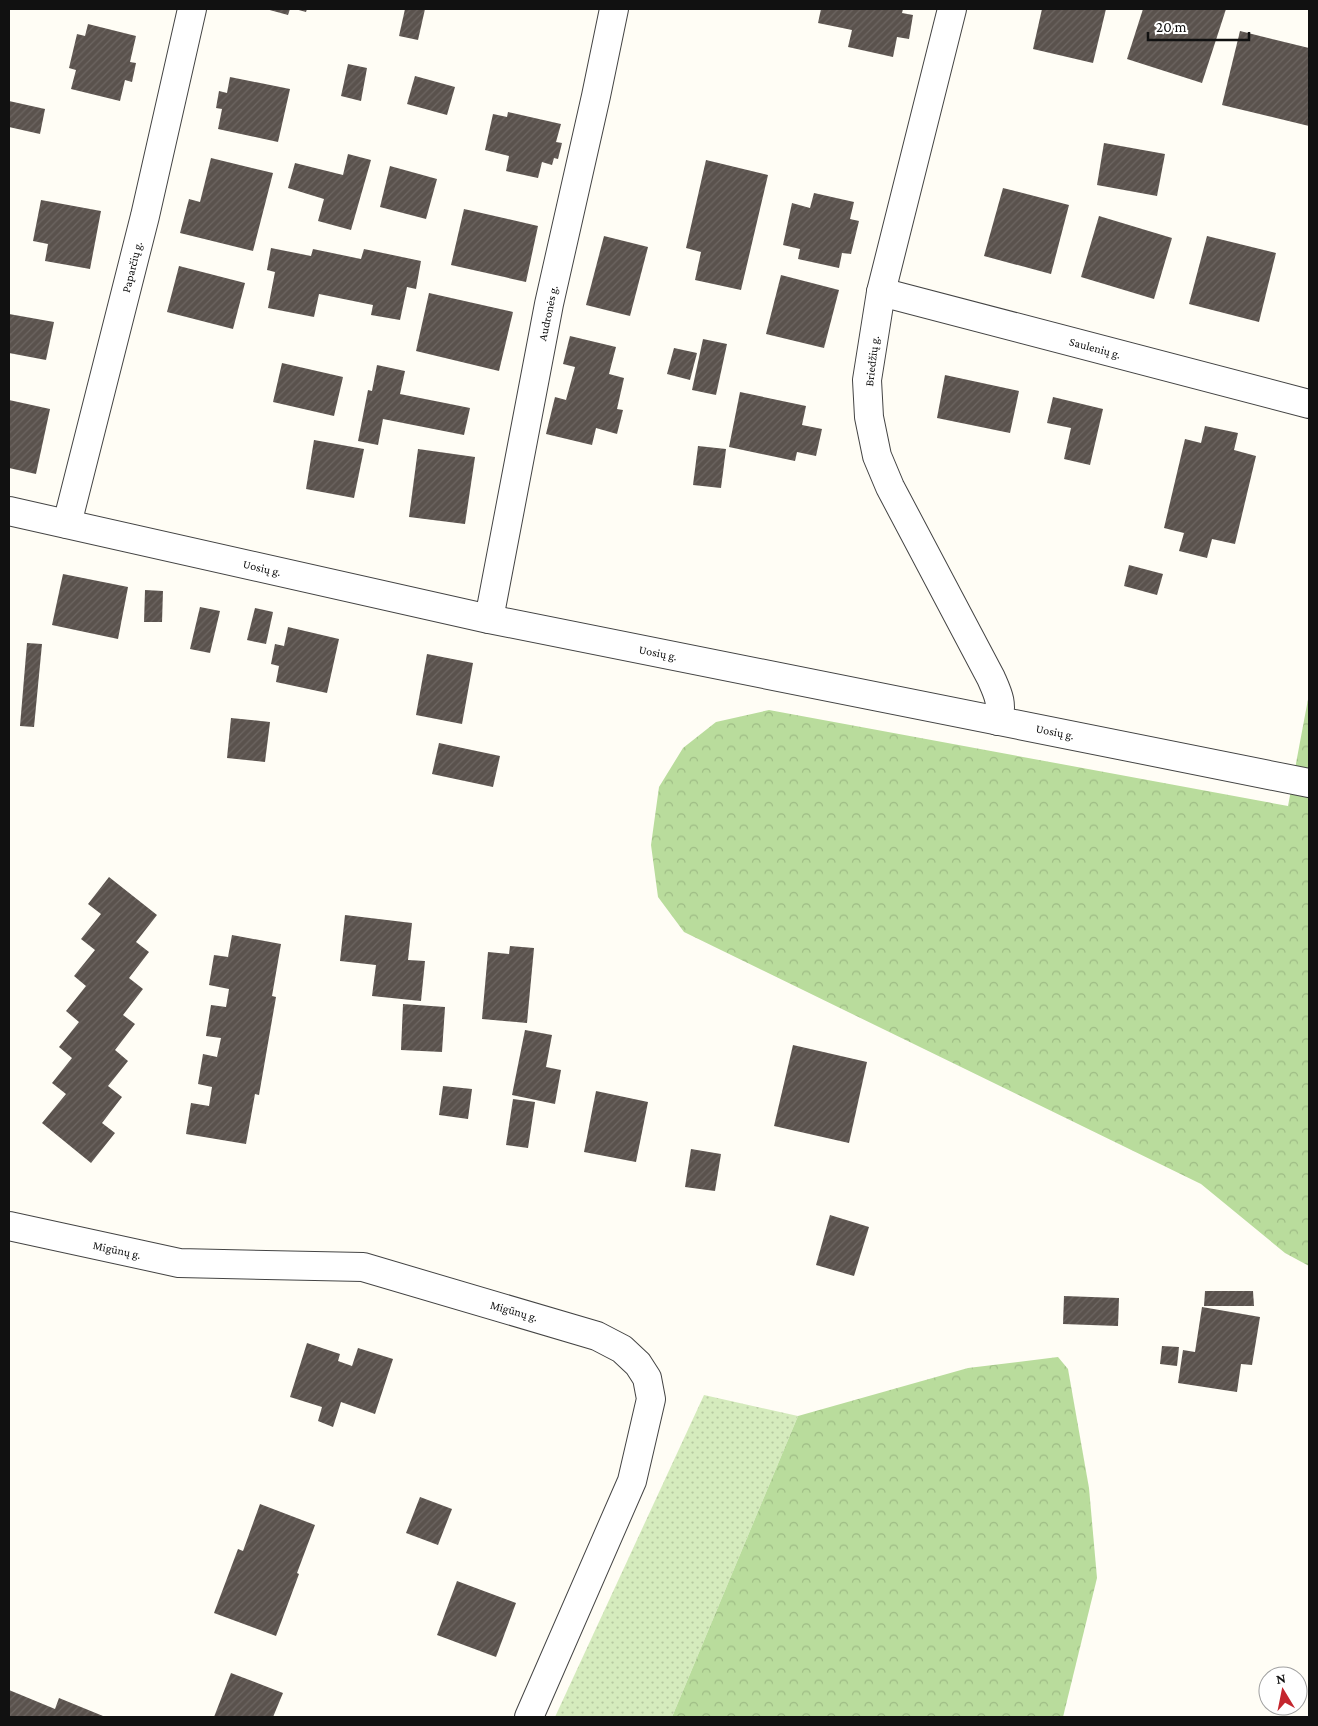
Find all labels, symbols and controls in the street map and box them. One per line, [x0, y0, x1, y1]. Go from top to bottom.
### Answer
scale bar [1148, 10, 1249, 42]
text: 20 m [1156, 19, 1187, 35]
street label: Paparčių g. [119, 240, 145, 294]
street label: Audronės g. [535, 284, 561, 342]
street label: Saulenių g. [1068, 334, 1122, 362]
street label: Briedžių g. [862, 335, 882, 387]
street label: Uosių g. [242, 557, 283, 579]
street label: Uosių g. [638, 642, 678, 664]
street label: Uosių g. [1035, 721, 1075, 743]
street label: Migūnų g. [92, 1238, 143, 1262]
street label: Migūnų g. [489, 1298, 540, 1325]
north arrow [1258, 1666, 1308, 1716]
text: N [1275, 1669, 1287, 1687]

